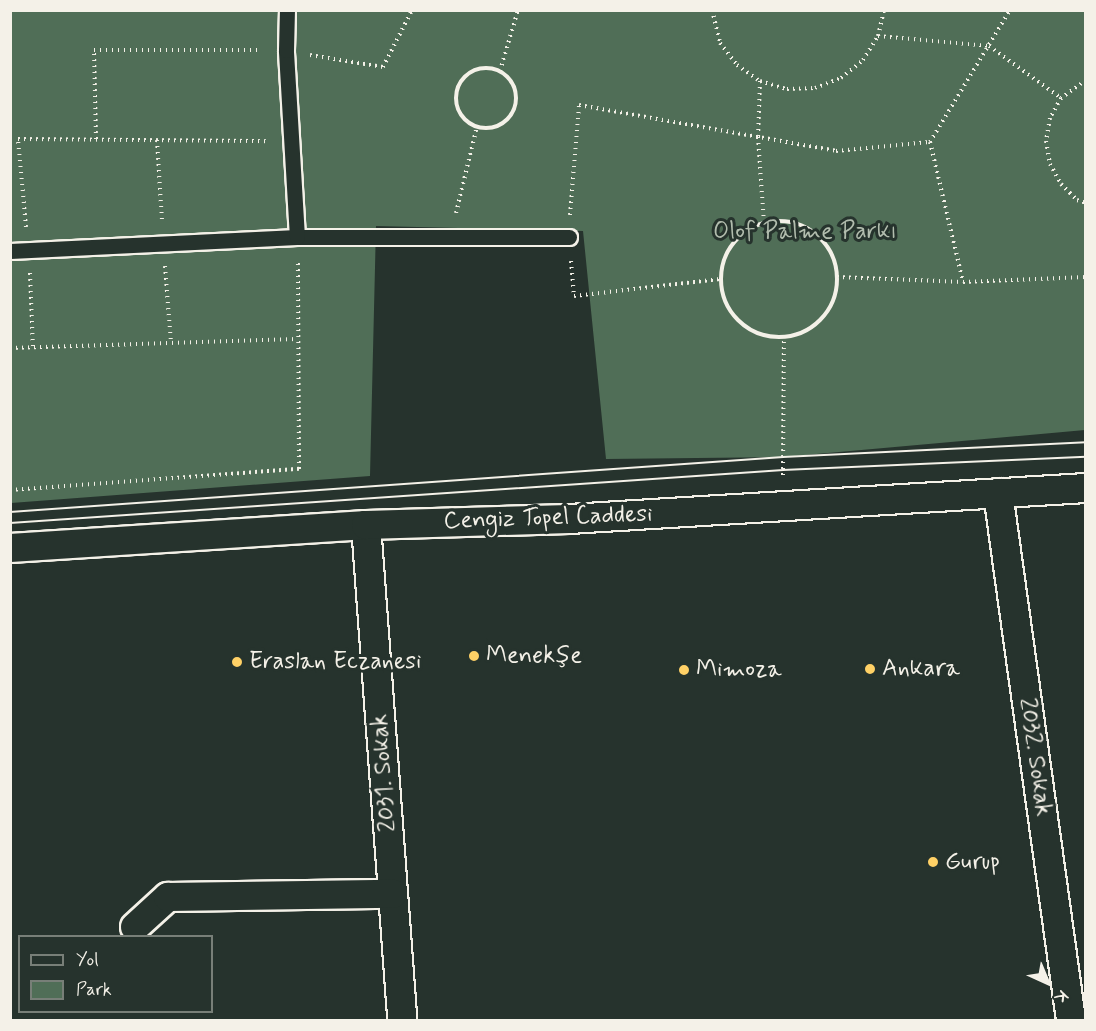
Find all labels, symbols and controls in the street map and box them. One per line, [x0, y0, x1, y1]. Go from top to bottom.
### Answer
park label: Olof Palme Parkı [716, 218, 894, 246]
street label: Cengiz Topel Caddesi [441, 500, 655, 536]
place label: Menekşe [486, 642, 582, 670]
place label: Eraslan Eczanesi [249, 648, 428, 676]
marker: Menekşe [467, 649, 481, 663]
marker: Eraslan Eczanesi [230, 655, 244, 669]
place label: Ankara [882, 655, 960, 683]
place label: Mimoza [696, 656, 782, 684]
marker: Ankara [863, 662, 877, 676]
marker: Mimoza [677, 663, 691, 677]
street label: 2032. Sokak [1012, 696, 1058, 818]
street label: 2031. Sokak [366, 713, 402, 833]
place label: Gurup [945, 848, 1000, 876]
marker: Gurup [926, 855, 940, 869]
legend [18, 935, 213, 1013]
text: Yol [76, 948, 99, 972]
north arrow [1018, 953, 1078, 1013]
text: Park [76, 978, 112, 1002]
text: K [1049, 985, 1072, 1008]

